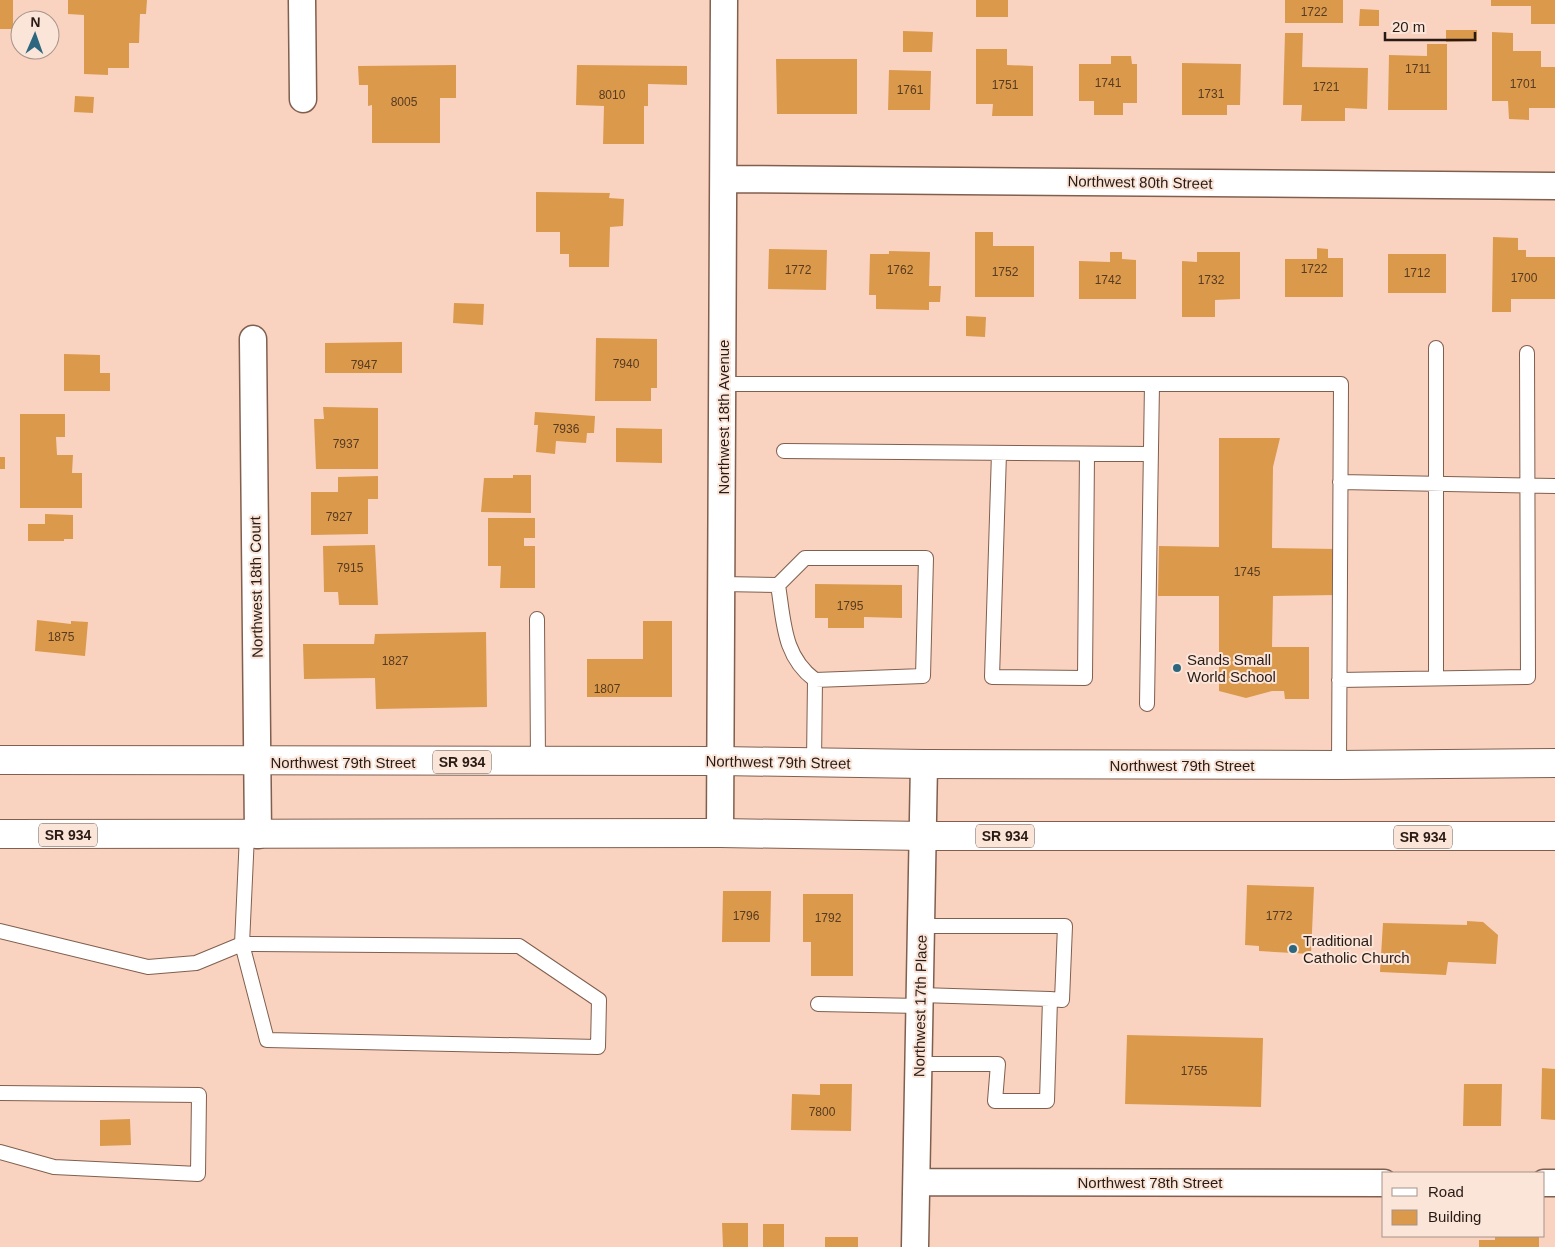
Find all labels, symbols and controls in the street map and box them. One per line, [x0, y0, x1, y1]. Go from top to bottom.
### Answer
house number: 1722 [1301, 5, 1328, 19]
north arrow [10, 10, 60, 60]
scale bar [1385, 10, 1475, 42]
text: N [30, 14, 41, 30]
text: 20 m [1392, 18, 1425, 35]
house number: 1711 [1405, 62, 1431, 76]
house number: 1741 [1095, 76, 1122, 90]
house number: 1701 [1510, 77, 1537, 91]
house number: 1751 [992, 78, 1019, 92]
house number: 1721 [1313, 80, 1340, 94]
house number: 1761 [897, 83, 924, 97]
house number: 1731 [1198, 87, 1225, 101]
house number: 8010 [599, 88, 626, 102]
house number: 8005 [391, 95, 418, 109]
street label: Northwest 80th Street [1067, 172, 1214, 192]
house number: 1722 [1301, 262, 1328, 276]
house number: 1772 [785, 263, 812, 277]
house number: 1762 [887, 263, 914, 277]
house number: 1752 [992, 265, 1019, 279]
house number: 1712 [1404, 266, 1431, 280]
house number: 1700 [1511, 271, 1538, 285]
house number: 1742 [1095, 273, 1122, 287]
house number: 1732 [1198, 273, 1225, 287]
street label: Northwest 18th Avenue [715, 340, 732, 494]
house number: 7940 [613, 357, 640, 371]
house number: 7947 [351, 358, 378, 372]
house number: 7936 [553, 422, 580, 436]
house number: 7937 [333, 437, 360, 451]
house number: 7927 [326, 510, 353, 524]
street label: Northwest 18th Court [246, 515, 266, 658]
house number: 7915 [337, 561, 364, 575]
house number: 1745 [1234, 565, 1261, 579]
house number: 1795 [837, 599, 864, 613]
house number: 1875 [48, 630, 75, 644]
place label: Sands Small World School [1187, 651, 1276, 685]
house number: 1827 [382, 654, 409, 668]
marker: Sands Small World School [1171, 662, 1183, 674]
house number: 1807 [594, 682, 621, 696]
road number: SR 934 [433, 750, 491, 774]
street label: Northwest 79th Street [705, 752, 852, 772]
street label: Northwest 79th Street [270, 754, 416, 771]
street label: Northwest 79th Street [1109, 757, 1255, 774]
road number: SR 934 [39, 824, 97, 846]
road number: SR 934 [976, 824, 1034, 848]
road number: SR 934 [1394, 826, 1452, 849]
house number: 1796 [733, 909, 760, 923]
house number: 1772 [1266, 909, 1293, 923]
house number: 1792 [815, 911, 842, 925]
place label: Traditional Catholic Church [1303, 932, 1410, 966]
street label: Northwest 17th Place [910, 935, 930, 1077]
marker: Traditional Catholic Church [1287, 943, 1299, 955]
house number: 1755 [1181, 1064, 1208, 1078]
house number: 7800 [809, 1105, 836, 1119]
legend [1382, 1172, 1545, 1237]
street label: Northwest 78th Street [1077, 1174, 1223, 1191]
text: Road [1428, 1183, 1464, 1200]
text: Building [1428, 1208, 1481, 1225]

